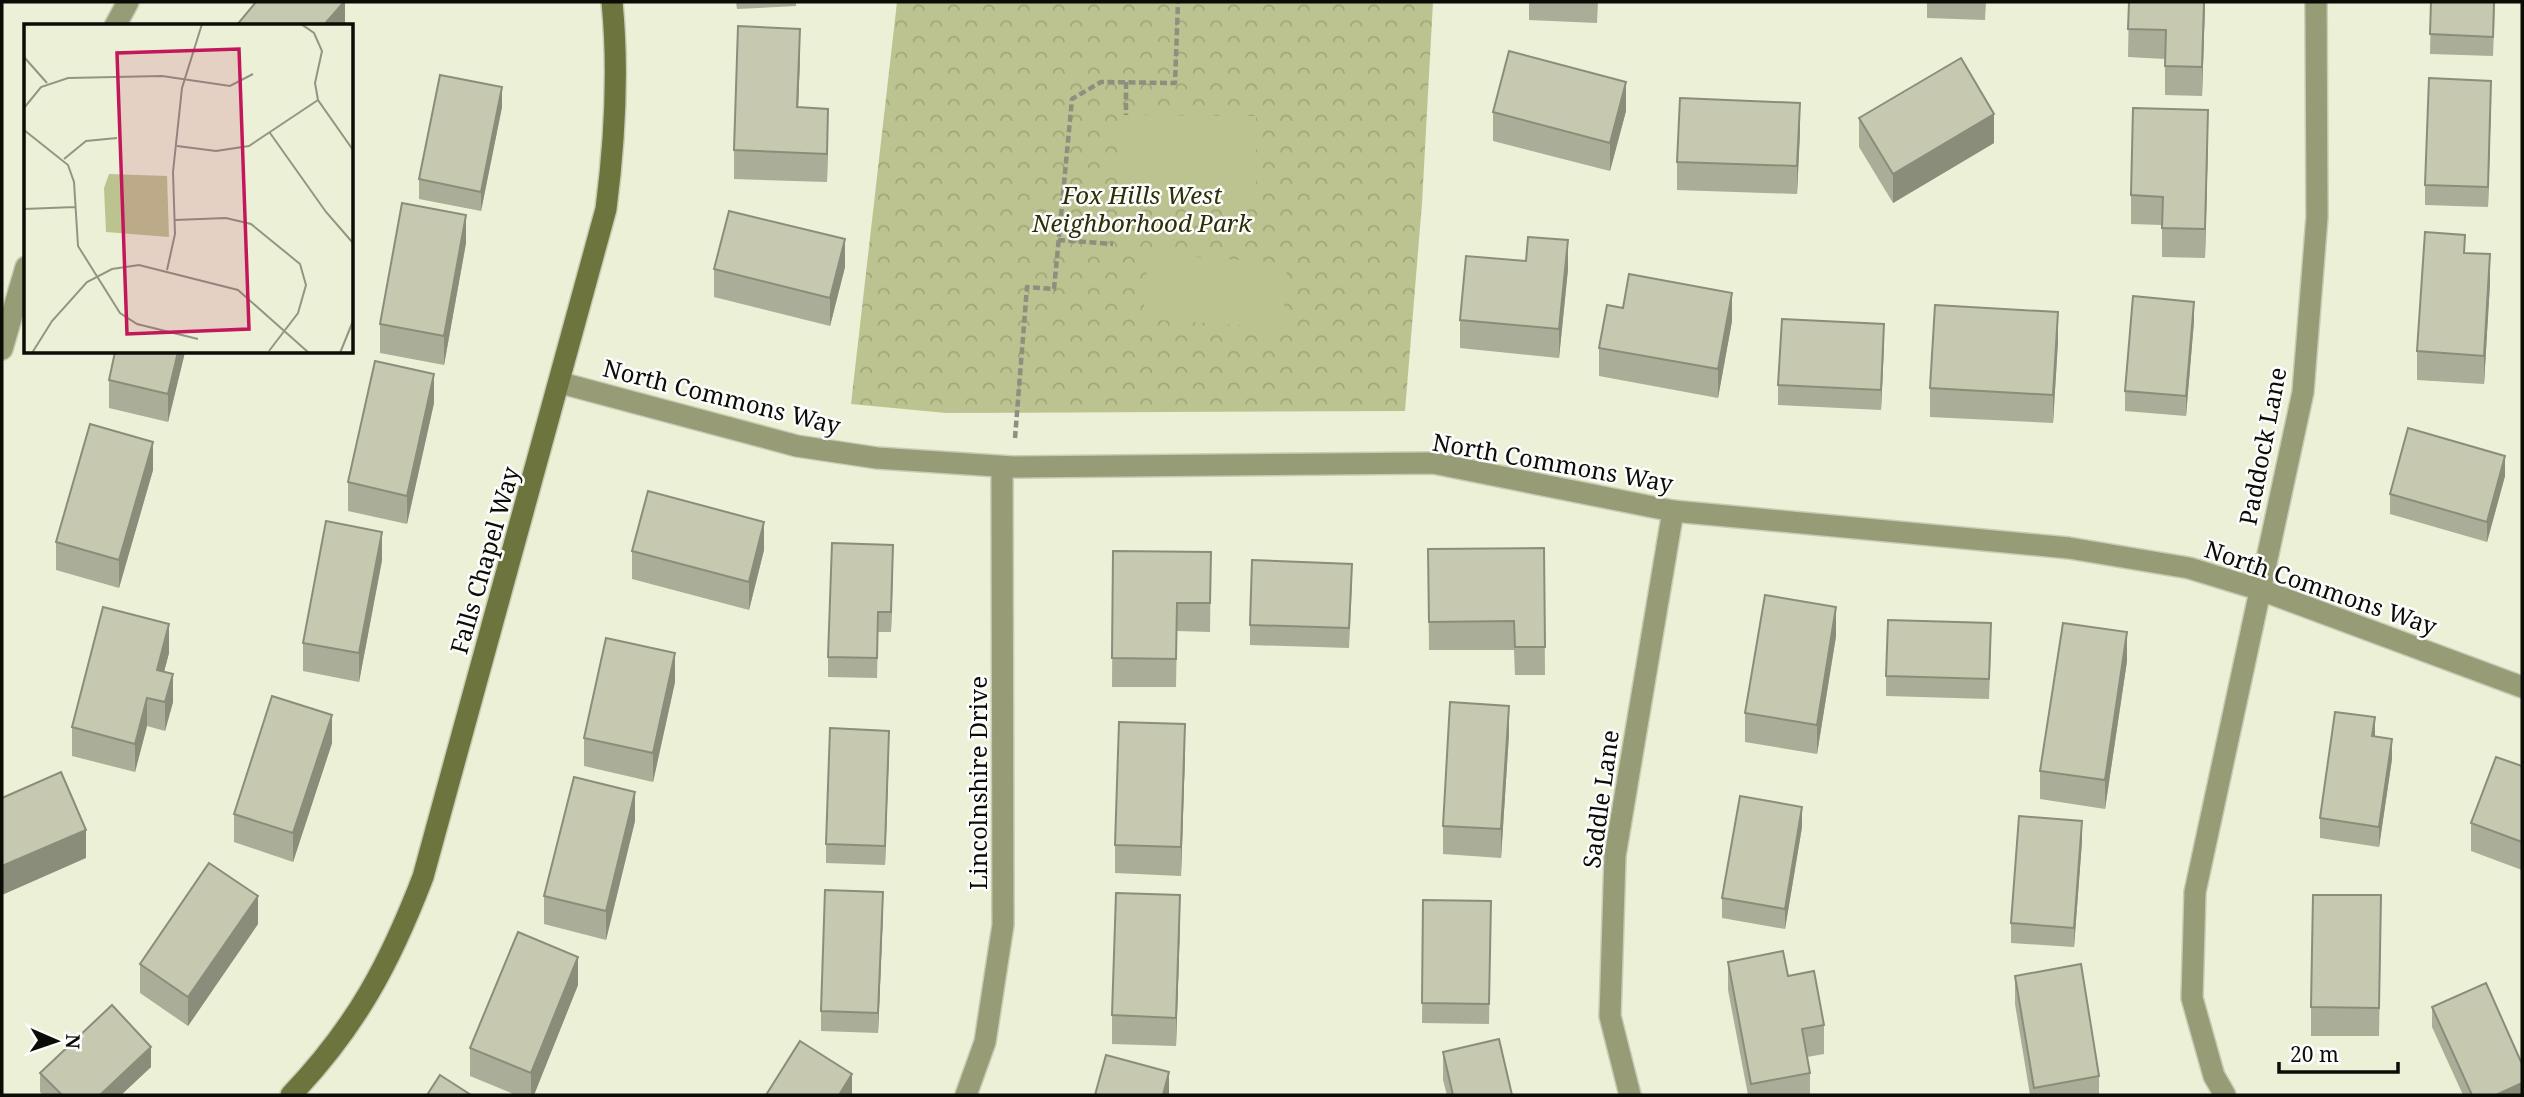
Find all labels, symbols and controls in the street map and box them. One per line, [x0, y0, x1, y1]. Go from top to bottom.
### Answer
inset map [24, 24, 354, 354]
park label: Fox Hills West Neighborhood Park [1031, 178, 1253, 239]
street label: North Commons Way [600, 351, 845, 442]
street label: Paddock Lane [2231, 364, 2293, 528]
street label: North Commons Way [1430, 425, 1676, 499]
street label: Falls Chapel Way [441, 462, 527, 658]
street label: North Commons Way [2200, 532, 2442, 642]
street label: Lincolnshire Drive [961, 676, 994, 890]
street label: Saddle Lane [1574, 728, 1626, 870]
north arrow [21, 1006, 91, 1076]
scale bar [2279, 1030, 2398, 1074]
text: N [60, 1034, 86, 1050]
text: 20 m [2290, 1040, 2339, 1068]

